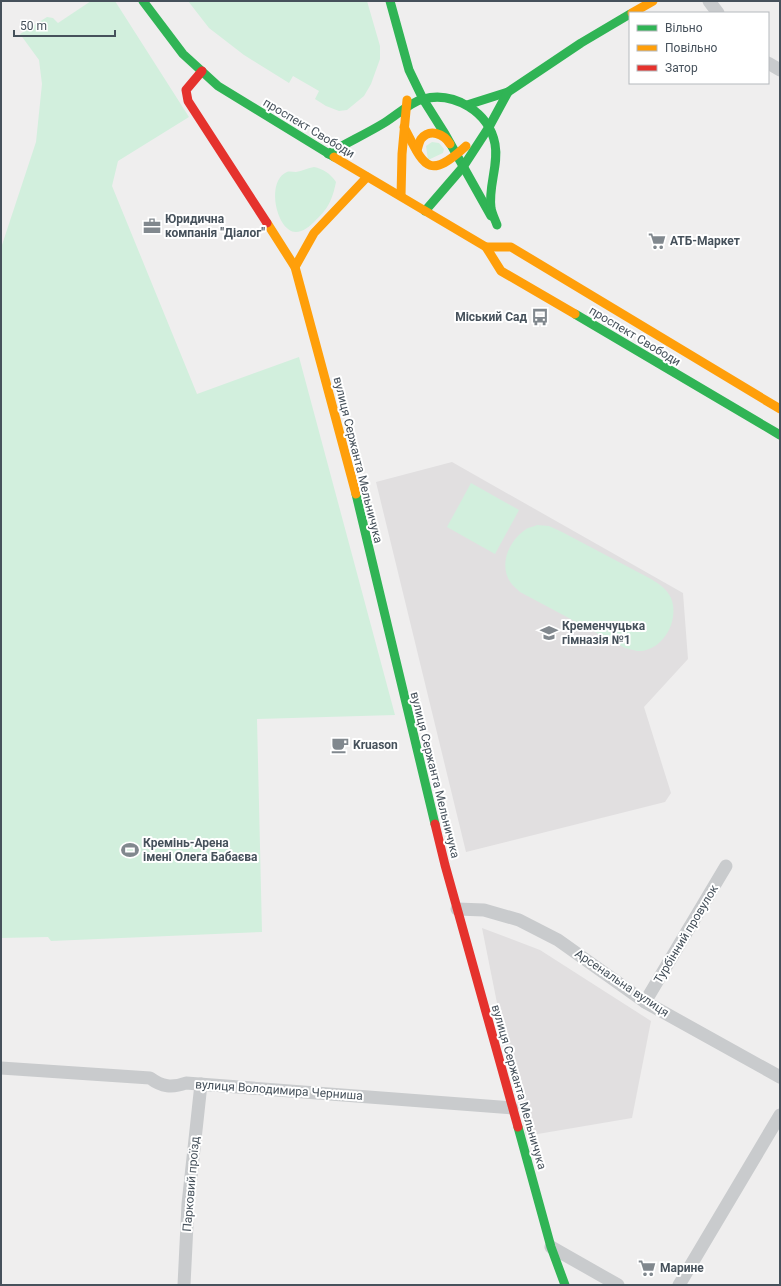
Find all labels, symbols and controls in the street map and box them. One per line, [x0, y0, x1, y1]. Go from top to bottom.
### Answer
scale bar [14, 12, 115, 38]
legend [629, 12, 769, 84]
text: 50 m [20, 19, 47, 33]
text: Вільно [665, 21, 703, 35]
text: Повільно [665, 41, 718, 55]
text: Затор [665, 61, 698, 75]
street label: проспект Свободи [261, 95, 357, 161]
place label: Юридична компанія "Діалог" [165, 212, 265, 240]
office icon: Юридична компанія "Діалог" [142, 216, 162, 236]
supermarket icon: АТБ-Маркет [647, 231, 667, 251]
place label: АТБ-Маркет [670, 234, 740, 248]
street label: проспект Свободи [587, 303, 683, 369]
bus stop icon: Міський Сад [530, 307, 550, 327]
place label: Міський Сад [455, 310, 527, 324]
street label: вулиця Сержанта Мельничука [331, 375, 385, 545]
place label: Кременчуцька гімназія №1 [562, 619, 646, 647]
school or university icon: Кременчуцька гімназія №1 [539, 623, 559, 643]
street label: вулиця Сержанта Мельничука [408, 690, 462, 860]
cafe icon: Kruason [330, 735, 350, 755]
place label: Kruason [353, 738, 398, 752]
place label: Кремінь-Арена імені Олега Бабаєва [143, 836, 258, 864]
sports icon: Кремінь-Арена імені Олега Бабаєва [120, 840, 140, 860]
street label: Турбінний провулок [651, 882, 721, 986]
street label: Арсенальна вулиця [572, 946, 672, 1020]
street label: вулиця Сержанта Мельничука [489, 1003, 549, 1171]
street label: вулиця Володимира Черниша [195, 1077, 363, 1103]
street label: Парковий проїзд [180, 1136, 202, 1232]
supermarket icon: Марине [637, 1258, 657, 1278]
place label: Марине [660, 1261, 704, 1275]

